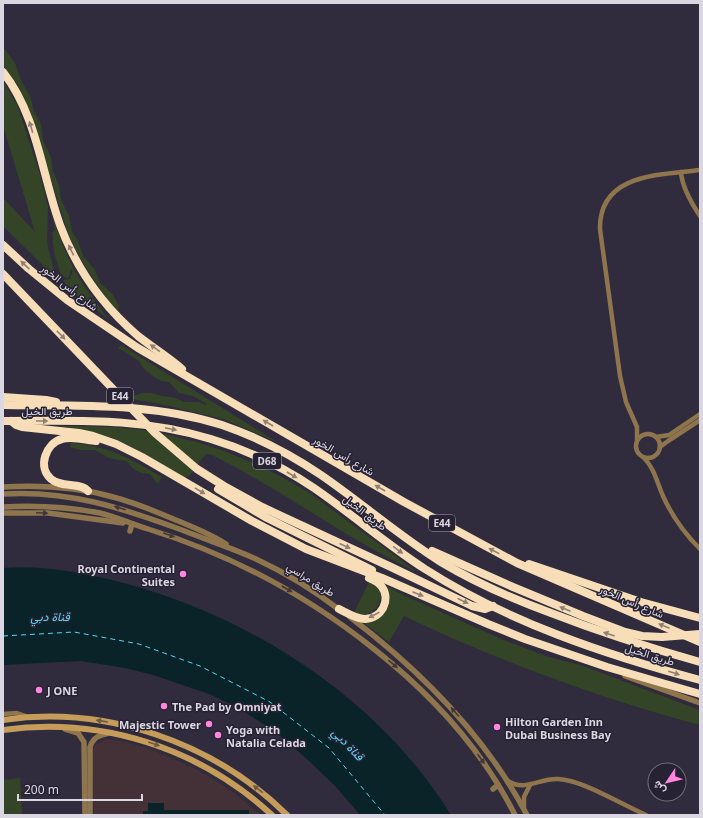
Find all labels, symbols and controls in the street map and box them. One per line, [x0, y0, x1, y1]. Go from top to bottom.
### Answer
one-way arrow [28, 121, 34, 133]
one-way arrow [68, 245, 74, 256]
street label: شارع رأس الخور [37, 259, 102, 315]
one-way arrow [20, 261, 30, 270]
one-way arrow [56, 330, 66, 340]
one-way arrow [149, 344, 160, 352]
road number: E44 [107, 388, 133, 404]
street label: طريق الخيل [21, 403, 73, 418]
one-way arrow [36, 418, 49, 424]
one-way arrow [262, 420, 274, 427]
one-way arrow [165, 426, 178, 432]
street label: شارع رأس الخور [309, 431, 378, 480]
road number: D68 [253, 453, 281, 469]
one-way arrow [286, 471, 298, 478]
one-way arrow [374, 485, 386, 492]
one-way arrow [194, 487, 206, 494]
street label: طريق الخيل [340, 491, 390, 533]
one-way arrow [113, 505, 125, 511]
one-way arrow [36, 510, 49, 516]
road number: E44 [429, 515, 455, 531]
one-way arrow [163, 533, 175, 539]
one-way arrow [340, 543, 351, 549]
one-way arrow [393, 546, 403, 554]
one-way arrow [488, 548, 500, 554]
street label: طريق مراسي [283, 558, 338, 602]
place label: Royal Continental Suites [77, 561, 175, 589]
marker: Royal Continental Suites [178, 569, 188, 579]
street label: شارع رأس الخور [596, 580, 667, 622]
one-way arrow [281, 586, 293, 593]
one-way arrow [413, 591, 425, 597]
one-way arrow [457, 598, 468, 604]
one-way arrow [559, 605, 571, 611]
water label: قناة دبي [30, 608, 71, 627]
one-way arrow [368, 612, 380, 618]
one-way arrow [658, 623, 670, 629]
one-way arrow [603, 631, 615, 637]
street label: طريق الخيل [623, 639, 677, 669]
one-way arrow [387, 660, 398, 669]
one-way arrow [668, 670, 680, 676]
place label: J ONE [46, 683, 77, 698]
marker: J ONE [34, 685, 44, 695]
place label: The Pad by Omniyat [172, 699, 282, 714]
marker: The Pad by Omniyat [159, 701, 169, 711]
one-way arrow [450, 706, 459, 717]
place label: Hilton Garden Inn Dubai Business Bay [505, 714, 612, 742]
place label: Majestic Tower [119, 717, 201, 732]
one-way arrow [96, 718, 108, 724]
marker: Majestic Tower [204, 719, 214, 729]
place label: Yoga with Natalia Celada [226, 722, 306, 750]
marker: Hilton Garden Inn Dubai Business Bay [492, 722, 502, 732]
water label: قناة دبي [327, 724, 369, 767]
marker: Yoga with Natalia Celada [213, 730, 223, 740]
one-way arrow [149, 741, 161, 747]
one-way arrow [477, 754, 485, 765]
north arrow [647, 762, 687, 802]
scale bar [18, 776, 142, 802]
text: ش [648, 778, 668, 798]
text: 200 m [24, 781, 59, 798]
one-way arrow [252, 785, 263, 794]

